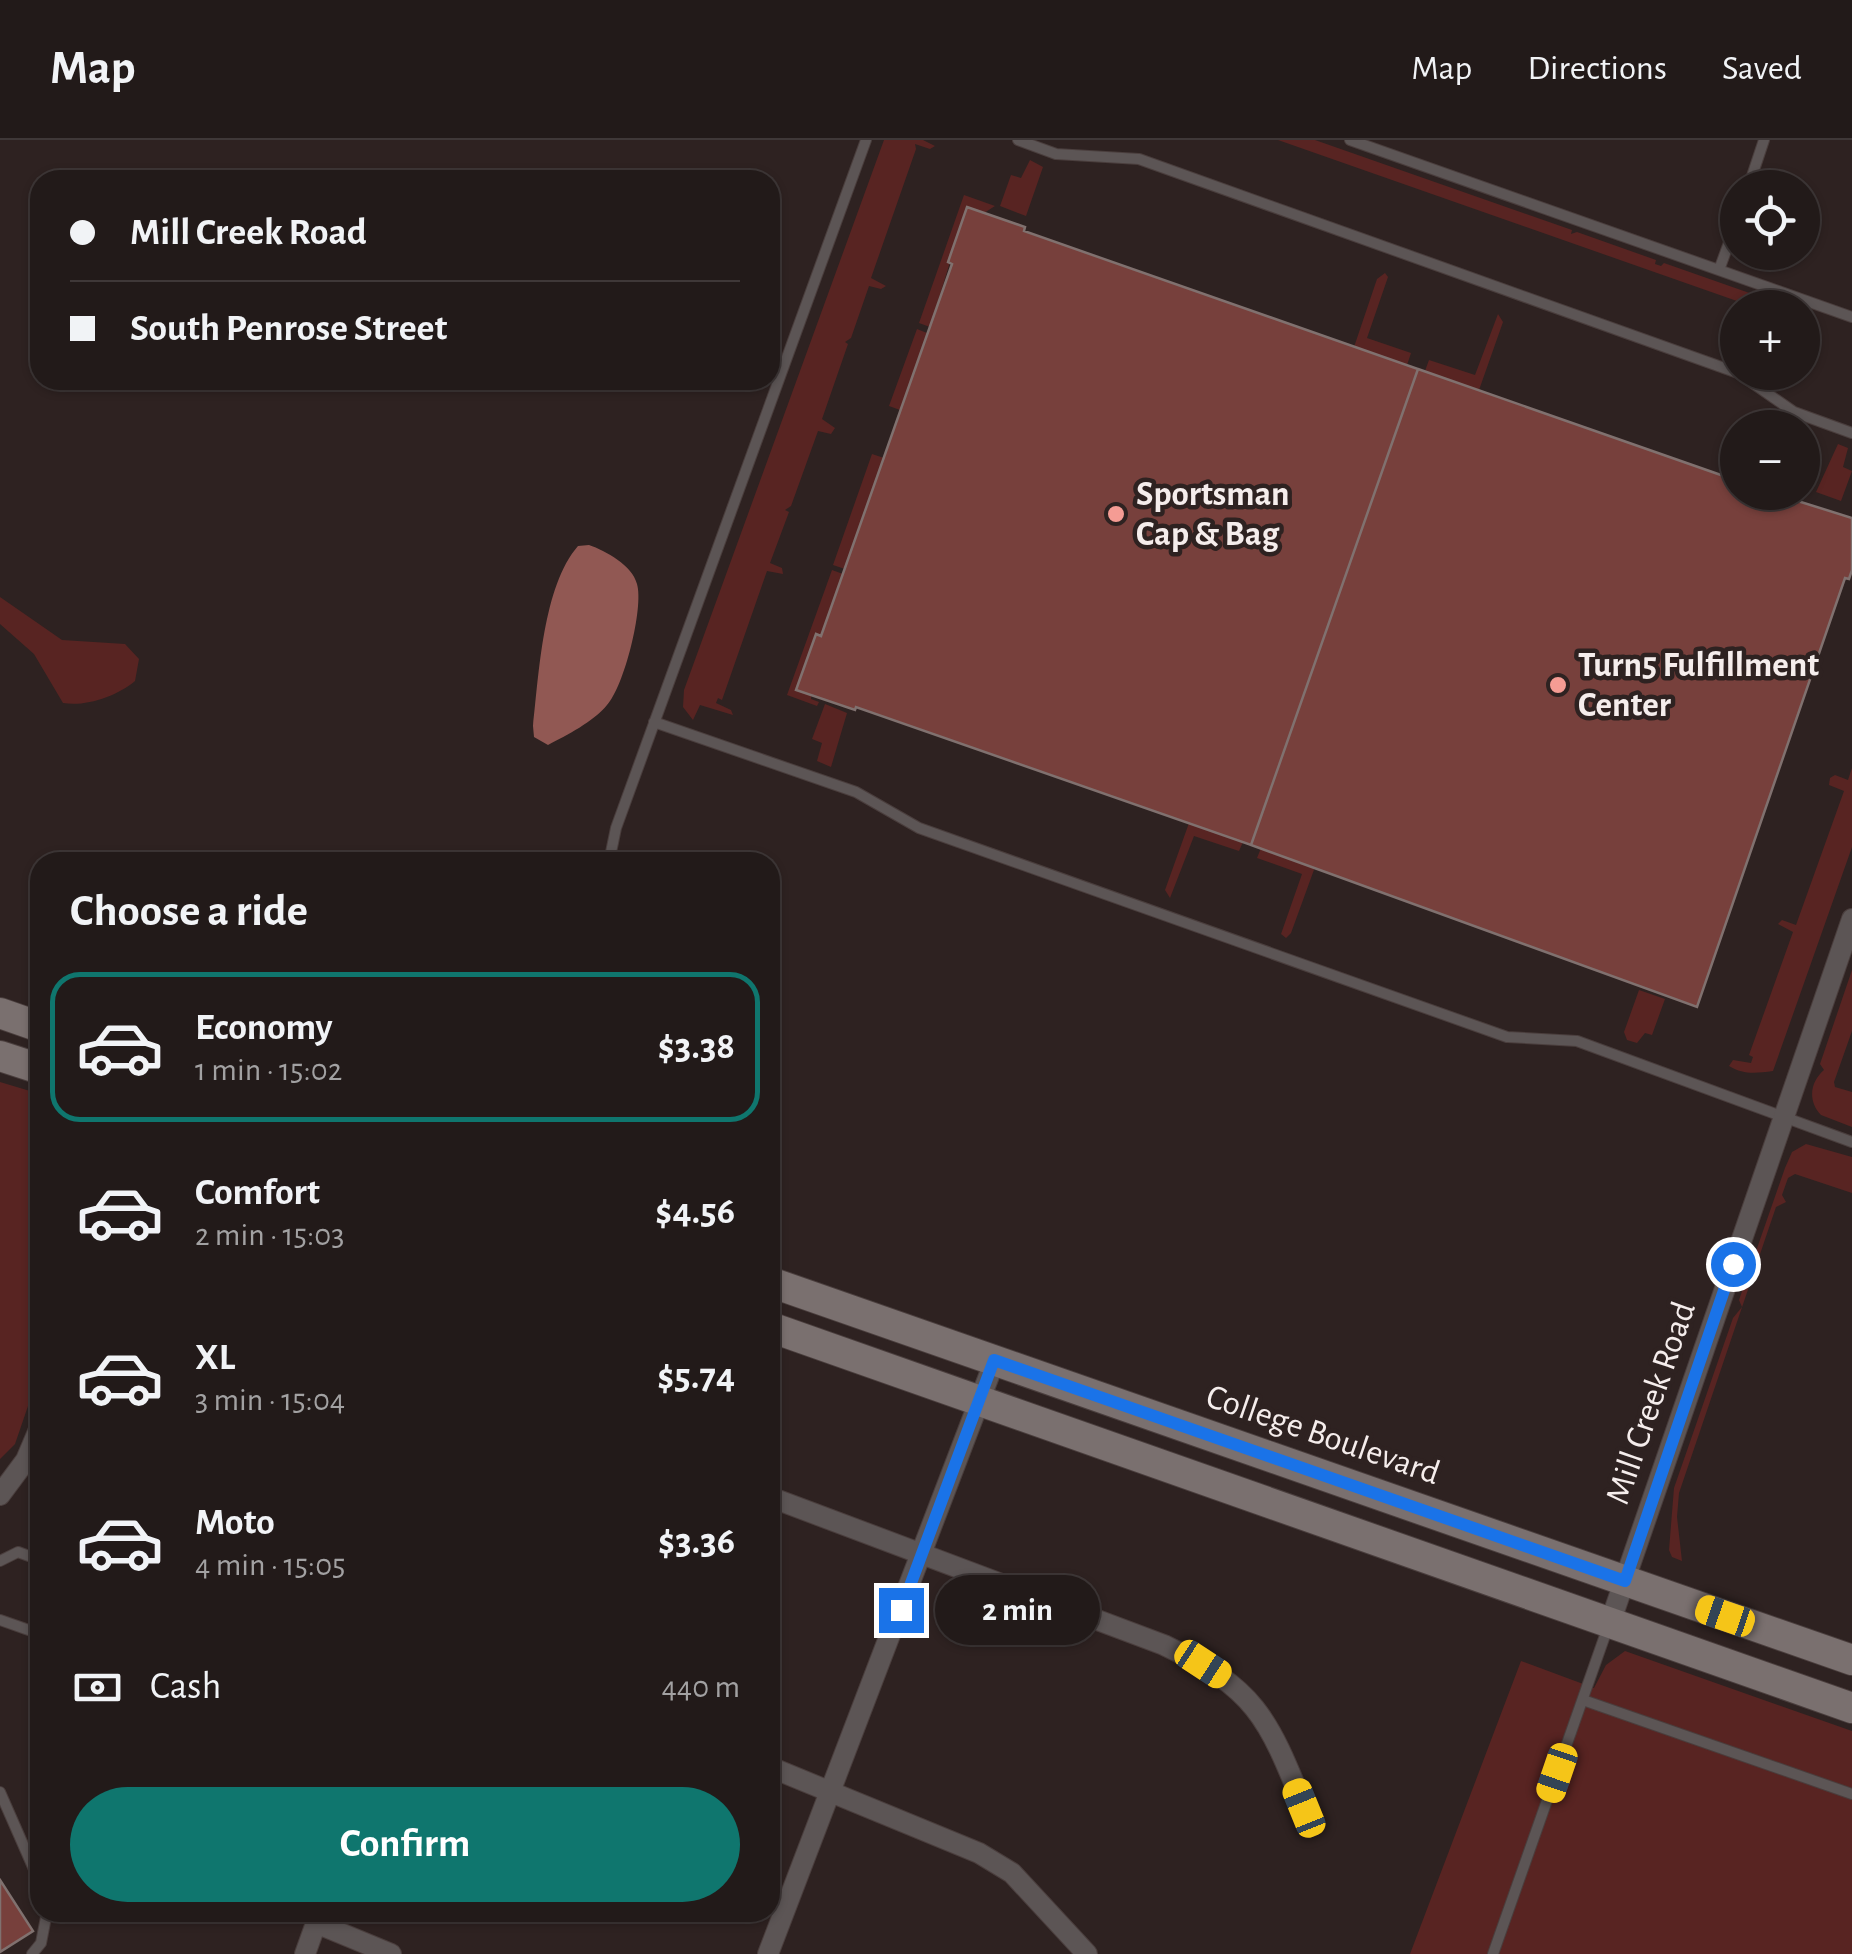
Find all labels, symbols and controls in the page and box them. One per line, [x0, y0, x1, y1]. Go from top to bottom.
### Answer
text: Map [50, 45, 136, 93]
text: Map [1411, 51, 1472, 86]
text: Directions [1527, 51, 1667, 86]
text: Saved [1722, 51, 1802, 86]
map controls [1720, 170, 1820, 510]
button: locate [1720, 170, 1820, 270]
text: Mill Creek Road [130, 214, 367, 252]
button: + [1720, 290, 1820, 390]
text: South Penrose Street [130, 310, 447, 348]
button: − [1720, 410, 1820, 510]
place label: Sportsman Cap & Bag [1136, 477, 1290, 552]
marker: Sportsman Cap & Bag [1105, 503, 1127, 525]
place label: Turn5 Fulfillment Center [1578, 648, 1819, 723]
marker: Turn5 Fulfillment Center [1547, 674, 1569, 696]
text: Choose a ride [70, 889, 308, 934]
icon: car [75, 1002, 165, 1092]
text: Economy [195, 1009, 333, 1047]
text: $3.38 [658, 1028, 735, 1066]
text: 1 min · 15:02 [195, 1054, 342, 1086]
icon: car [75, 1167, 165, 1257]
text: Comfort [195, 1174, 320, 1212]
text: $4.56 [655, 1193, 735, 1231]
text: 2 min · 15:03 [195, 1219, 344, 1251]
route start [1711, 1242, 1756, 1287]
street label: Mill Creek Road [1600, 1297, 1702, 1509]
icon: car [75, 1332, 165, 1422]
text: XL [195, 1339, 235, 1377]
text: $5.74 [657, 1358, 735, 1396]
street label: College Boulevard [1202, 1379, 1444, 1491]
text: 3 min · 15:04 [195, 1384, 345, 1416]
icon: car [75, 1497, 165, 1587]
text: Moto [195, 1504, 275, 1542]
text: $3.36 [658, 1523, 735, 1561]
text: 4 min · 15:05 [195, 1549, 345, 1581]
callout: 2 min [936, 1575, 1101, 1645]
route end [879, 1588, 924, 1633]
car [1692, 1592, 1758, 1640]
text: 2 min [982, 1594, 1053, 1626]
car [1170, 1635, 1236, 1693]
icon: cash [70, 1660, 125, 1715]
text: Cash [150, 1668, 221, 1706]
text: 440 m [661, 1671, 740, 1703]
car [1533, 1740, 1581, 1806]
car [1279, 1775, 1329, 1841]
button: Confirm [70, 1787, 740, 1902]

